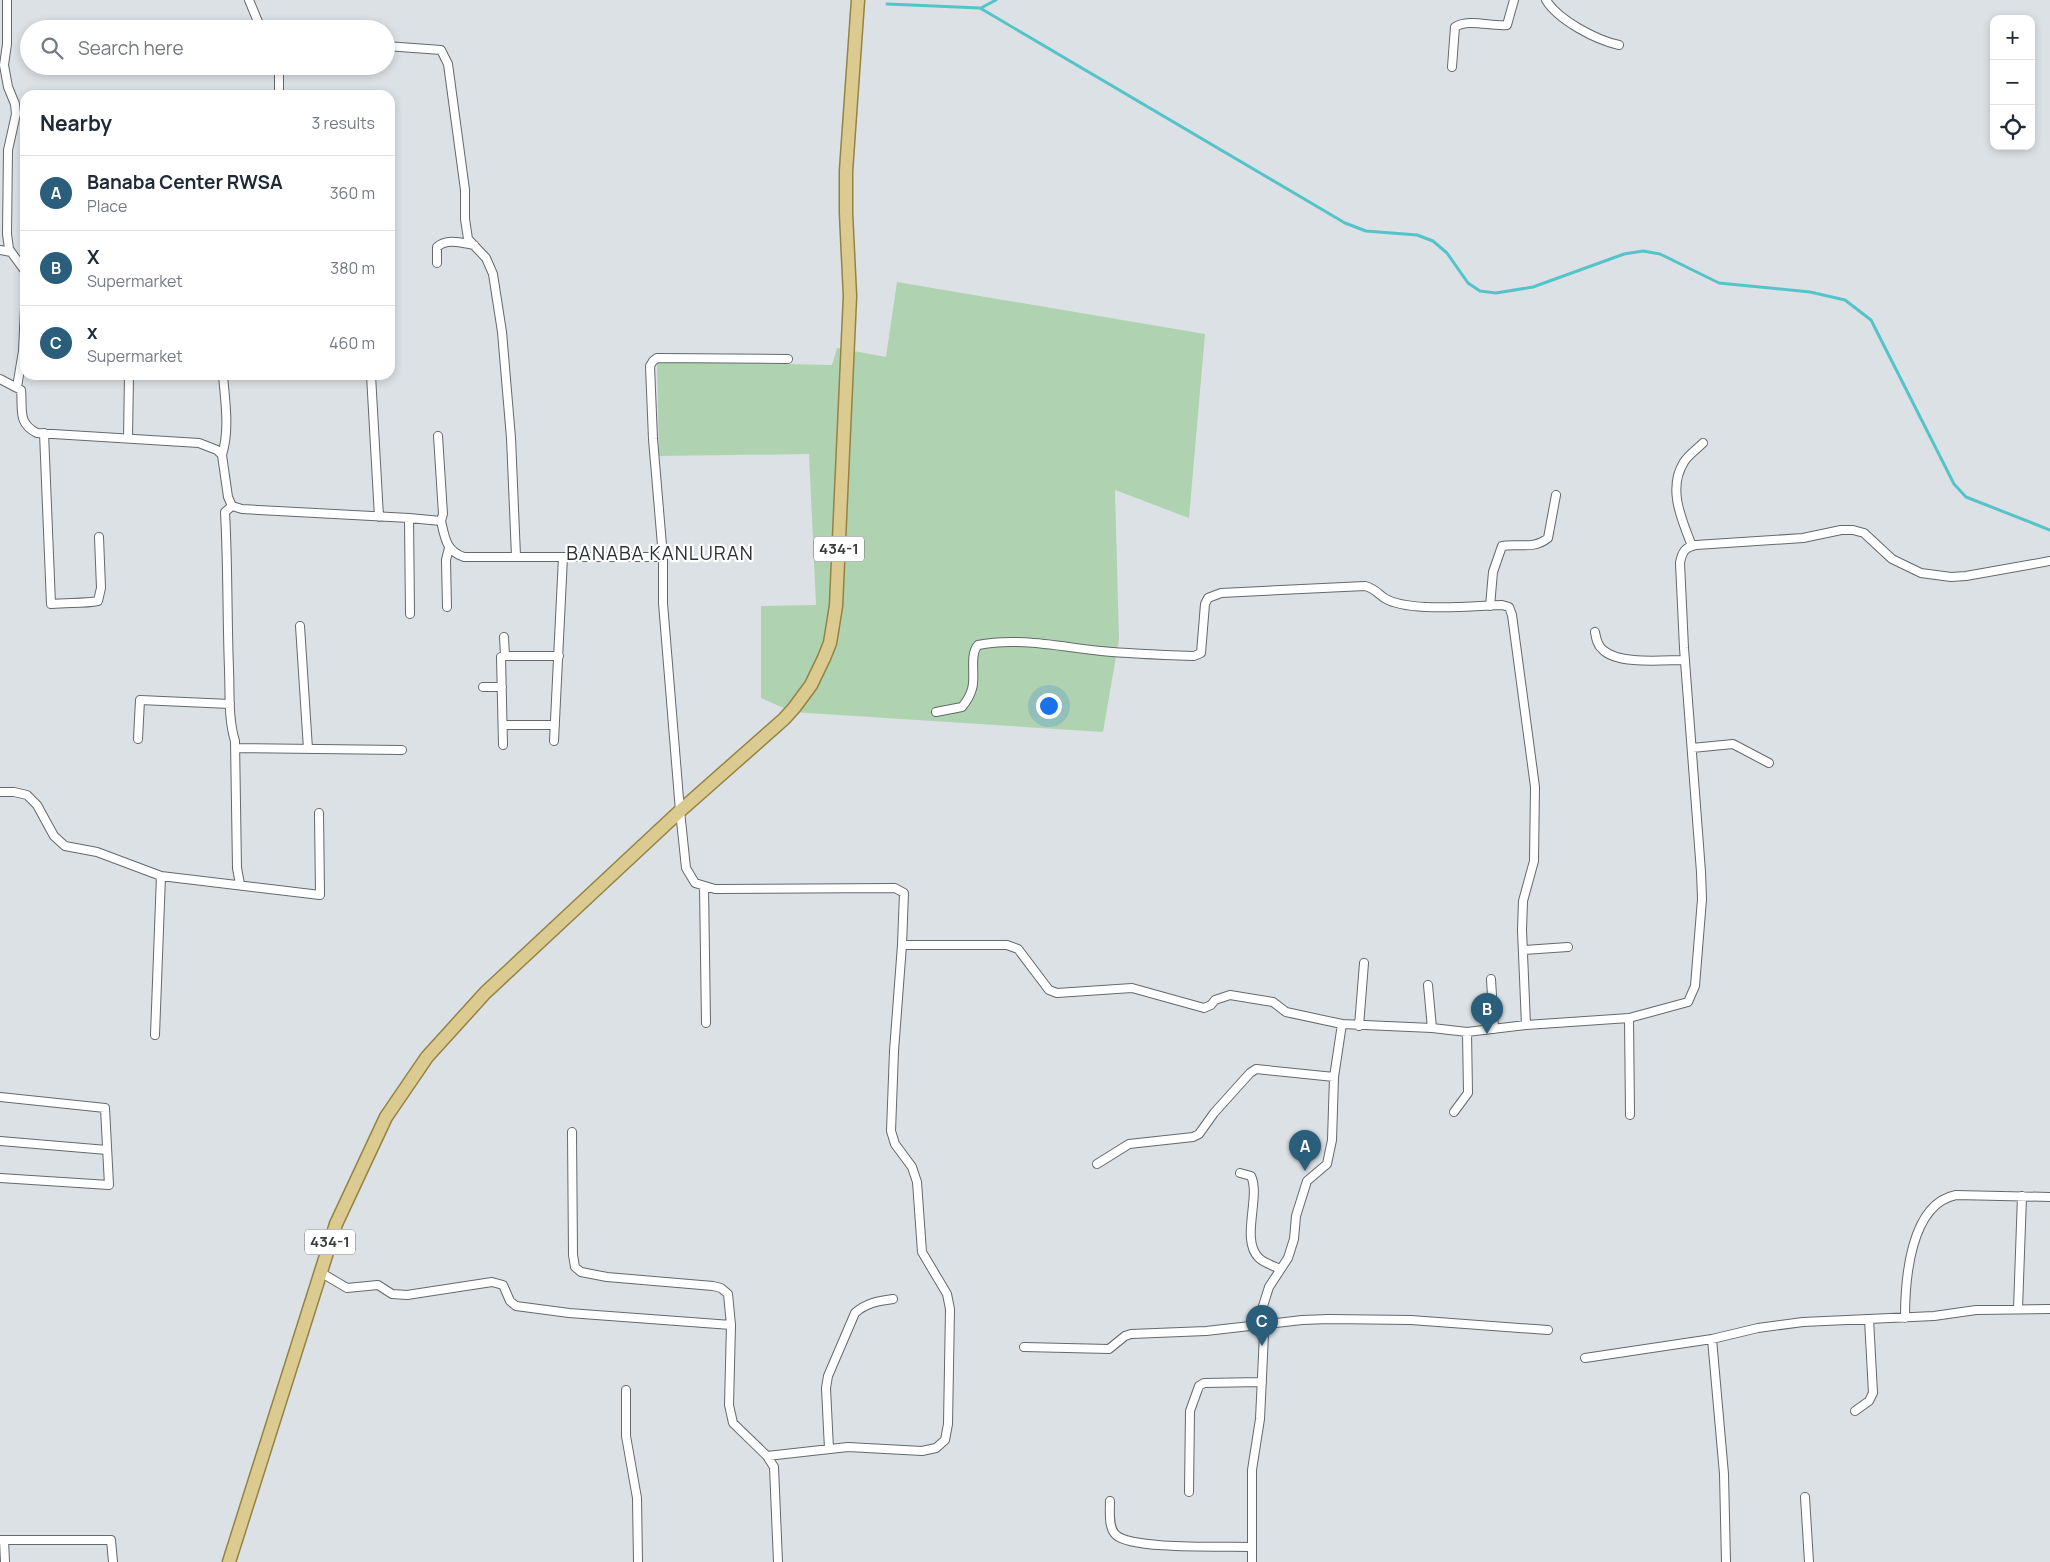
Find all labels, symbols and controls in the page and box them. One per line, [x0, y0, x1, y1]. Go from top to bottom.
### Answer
map controls [1990, 15, 2035, 150]
button: + [1990, 15, 2035, 60]
search box [20, 20, 395, 75]
icon: search [38, 34, 66, 62]
text: Search here [78, 35, 184, 61]
button: − [1990, 60, 2035, 105]
button: locate [1990, 105, 2035, 150]
text: Nearby [40, 109, 112, 137]
text: 3 results [312, 112, 375, 134]
text: Banaba Center RWSA [87, 169, 283, 195]
text: A [51, 182, 61, 204]
text: 360 m [330, 182, 375, 204]
text: Place [87, 195, 127, 217]
text: X [87, 244, 99, 270]
text: B [51, 257, 61, 279]
text: 380 m [330, 257, 375, 279]
text: Supermarket [87, 270, 183, 292]
text: x [87, 319, 98, 345]
text: C [50, 332, 62, 354]
text: 460 m [329, 332, 375, 354]
text: Supermarket [87, 345, 183, 367]
road number: 434-1 [814, 536, 864, 562]
district label: BANABA KANLURAN [566, 540, 754, 566]
your location [1036, 693, 1062, 719]
pin: B [1471, 993, 1503, 1034]
pin: A [1289, 1130, 1321, 1171]
road number: 434-1 [305, 1230, 355, 1254]
pin: C [1246, 1305, 1278, 1346]

